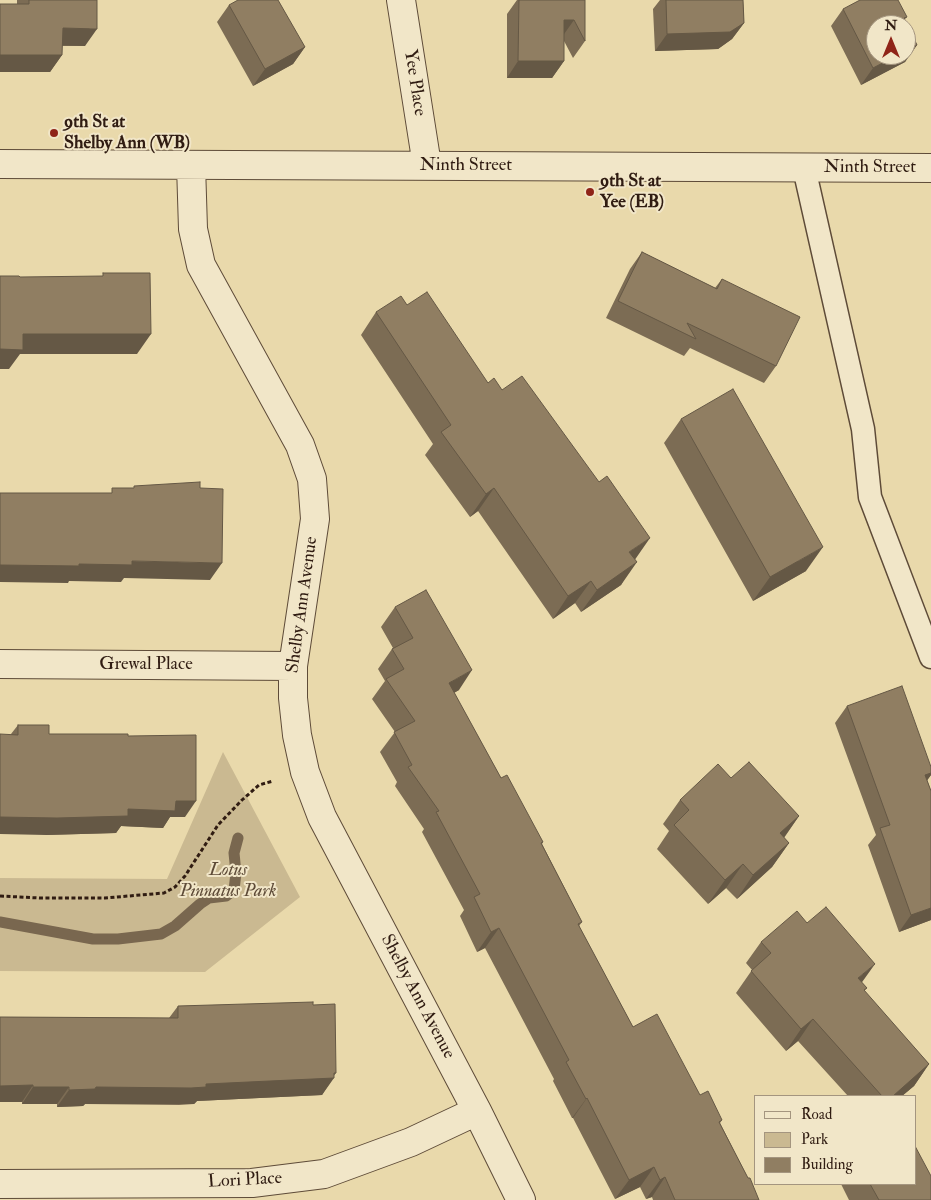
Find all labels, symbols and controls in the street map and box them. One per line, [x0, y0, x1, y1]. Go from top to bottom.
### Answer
north arrow [866, 15, 916, 65]
text: N [885, 17, 897, 34]
street label: Yee Place [398, 48, 430, 118]
place label: 9th St at Shelby Ann (WB) [64, 112, 190, 154]
marker: 9th St at Shelby Ann (WB) [48, 127, 60, 139]
street label: Ninth Street [420, 155, 512, 177]
street label: Ninth Street [824, 157, 916, 179]
place label: 9th St at Yee (EB) [600, 171, 664, 213]
marker: 9th St at Yee (EB) [584, 186, 596, 198]
street label: Shelby Ann Avenue [283, 535, 323, 675]
street label: Grewal Place [99, 654, 193, 676]
park label: Lotus Pinnatus Park [179, 860, 277, 902]
street label: Shelby Ann Avenue [375, 931, 459, 1063]
legend [754, 1095, 916, 1185]
text: Road [801, 1105, 832, 1124]
text: Park [801, 1130, 828, 1149]
text: Building [801, 1155, 853, 1174]
street label: Lori Place [207, 1168, 283, 1194]

